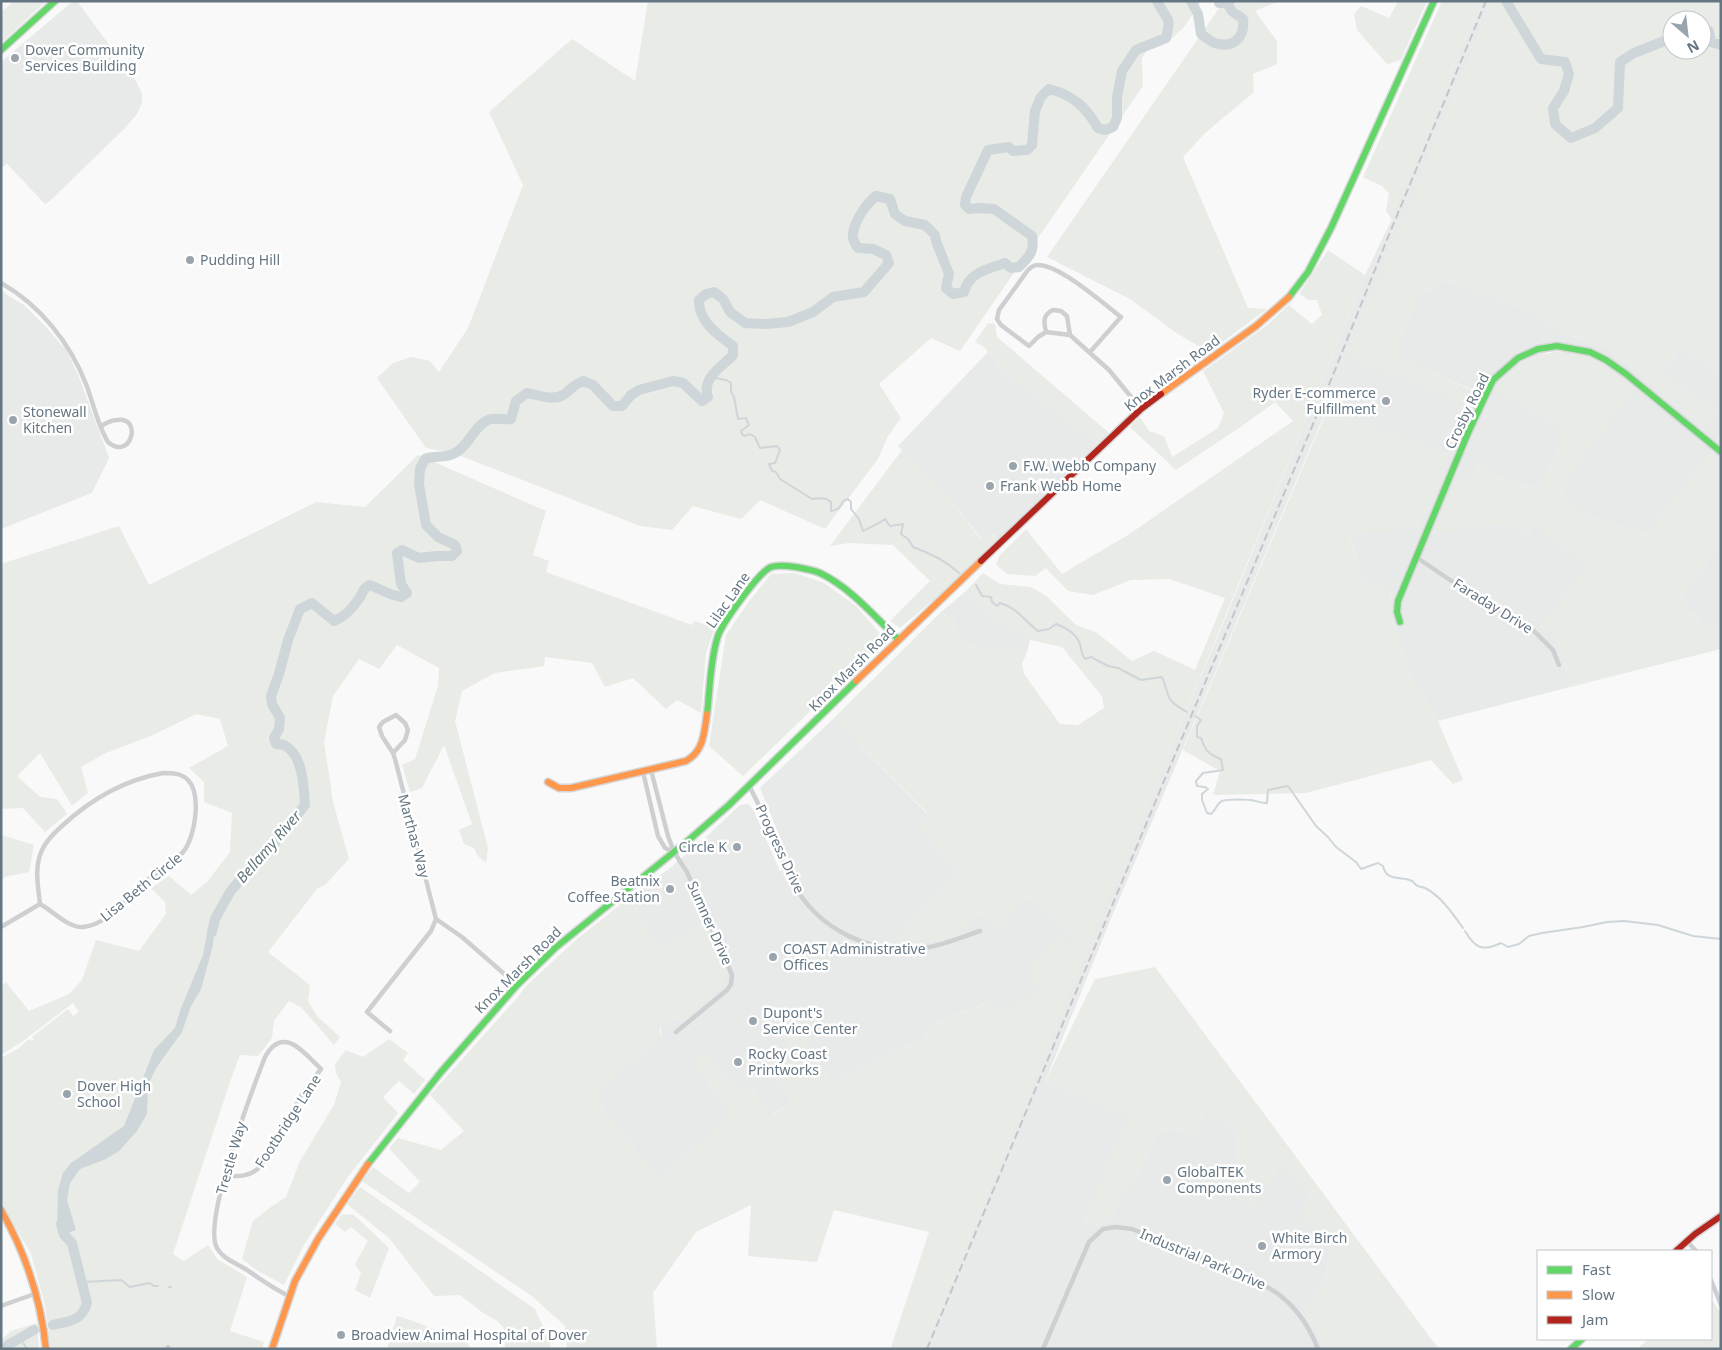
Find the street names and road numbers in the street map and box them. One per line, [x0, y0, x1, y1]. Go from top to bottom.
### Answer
street label: Knox Marsh Road [1120, 330, 1224, 415]
street label: Crosby Road [1440, 370, 1493, 452]
street label: Lilac Lane [701, 568, 754, 632]
street label: Faraday Drive [1450, 574, 1537, 638]
street label: Knox Marsh Road [804, 620, 899, 715]
street label: Marthas Way [394, 792, 435, 881]
street label: Progress Drive [752, 801, 809, 896]
street label: Lisa Beth Circle [96, 848, 185, 925]
street label: Sumner Drive [683, 878, 737, 968]
street label: Knox Marsh Road [470, 922, 565, 1017]
street label: Footbridge Lane [250, 1070, 325, 1171]
street label: Trestle Way [211, 1118, 250, 1197]
street label: Industrial Park Drive [1137, 1223, 1269, 1294]

